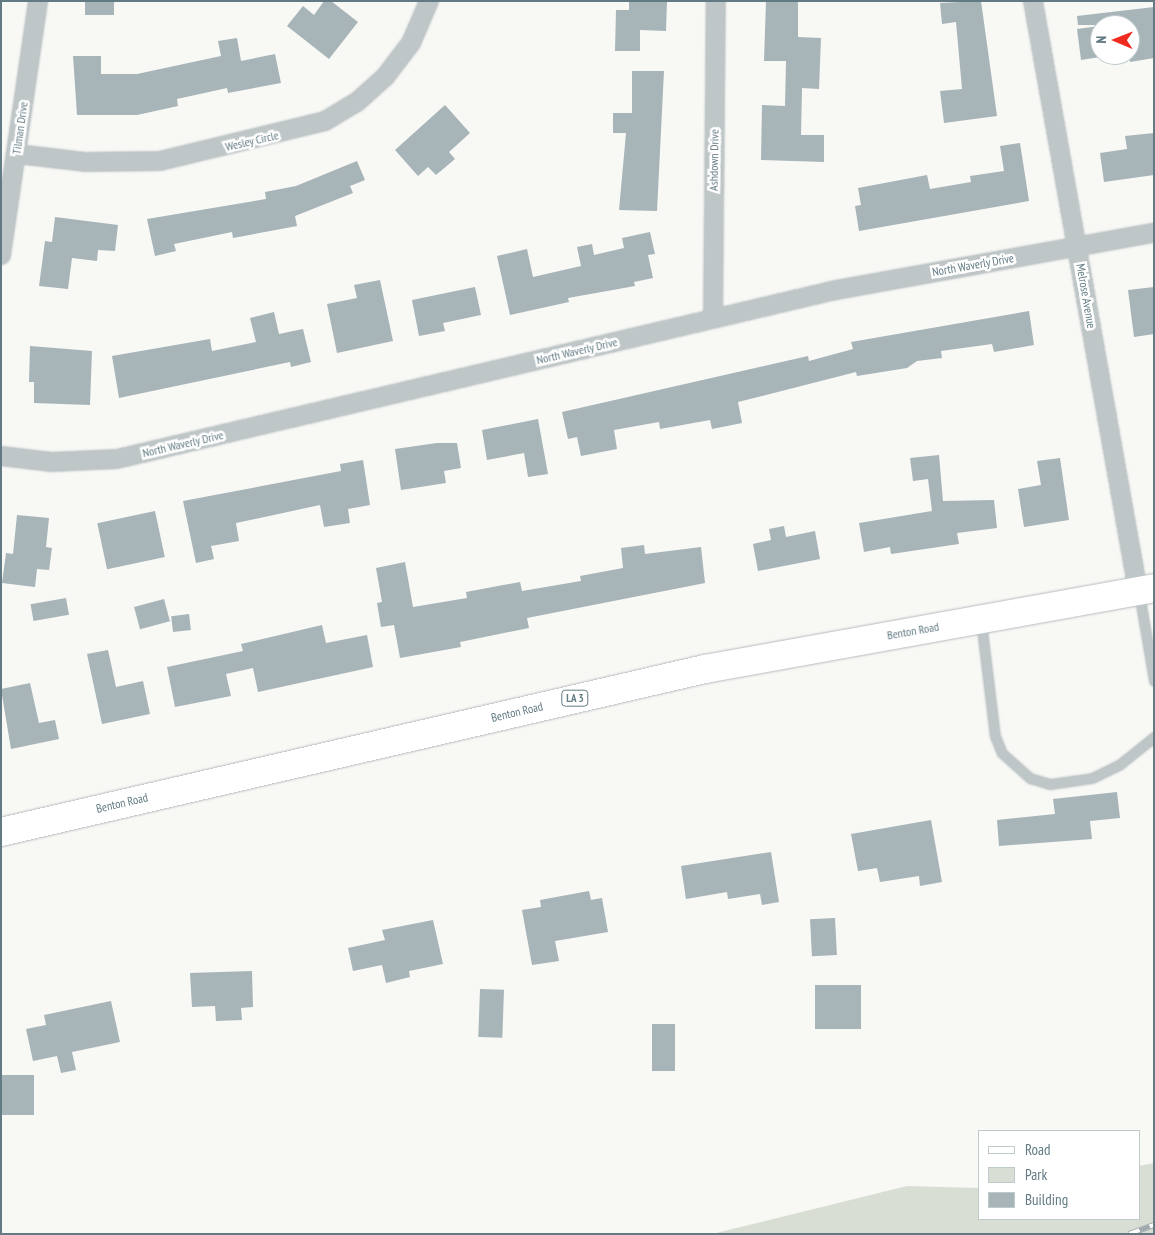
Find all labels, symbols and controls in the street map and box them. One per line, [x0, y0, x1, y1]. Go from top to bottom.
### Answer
north arrow [1090, 15, 1140, 65]
text: N [1092, 36, 1110, 44]
street label: Tilman Drive [9, 101, 31, 155]
street label: Wesley Circle [224, 128, 280, 154]
street label: Ashdown Drive [706, 129, 722, 191]
street label: North Waverly Drive [931, 251, 1015, 279]
street label: Melrose Avenue [1073, 262, 1099, 330]
street label: North Waverly Drive [535, 335, 619, 367]
street label: North Waverly Drive [141, 428, 225, 460]
street label: Benton Road [886, 619, 940, 643]
road number: LA 3 [560, 690, 590, 706]
street label: Benton Road [490, 699, 544, 725]
street label: Benton Road [95, 790, 149, 816]
legend [978, 1130, 1140, 1220]
text: Road [1025, 1140, 1051, 1159]
text: Park [1025, 1165, 1047, 1184]
text: Building [1025, 1190, 1068, 1209]

